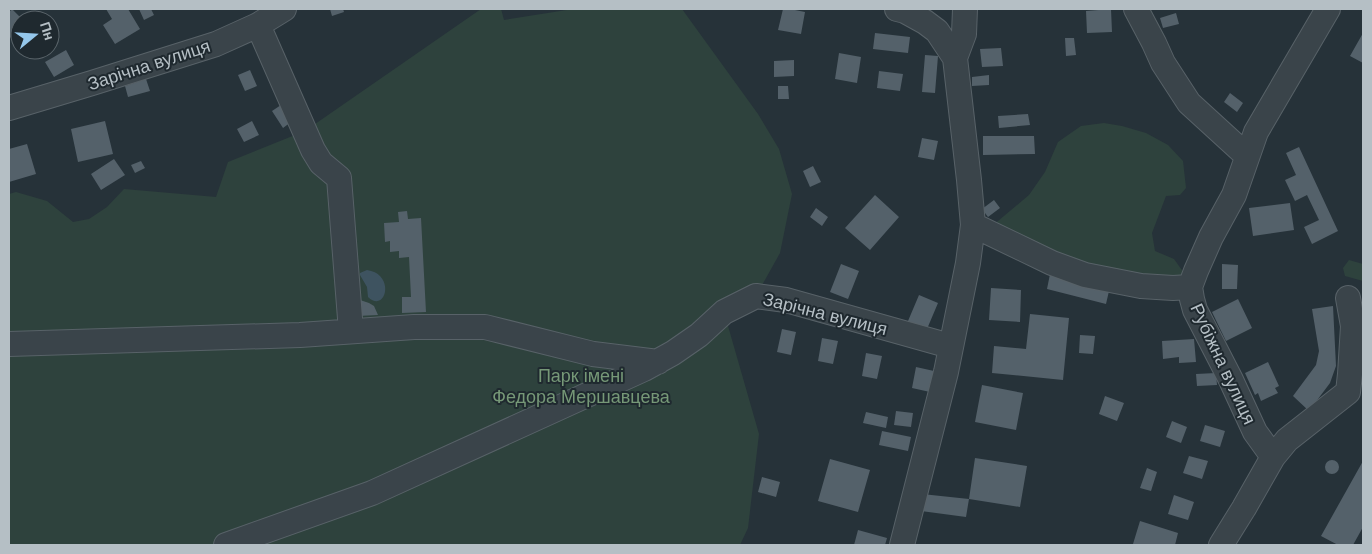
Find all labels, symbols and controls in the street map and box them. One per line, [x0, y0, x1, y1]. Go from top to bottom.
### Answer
north arrow [10, 10, 60, 60]
text: Пн [37, 20, 58, 42]
street label: Зарічна вулиця [85, 36, 213, 94]
street label: Зарічна вулиця [761, 289, 889, 339]
street label: Рубіжна вулиця [1186, 300, 1260, 428]
park label: Парк імені Федора Мершавцева [492, 366, 671, 407]

